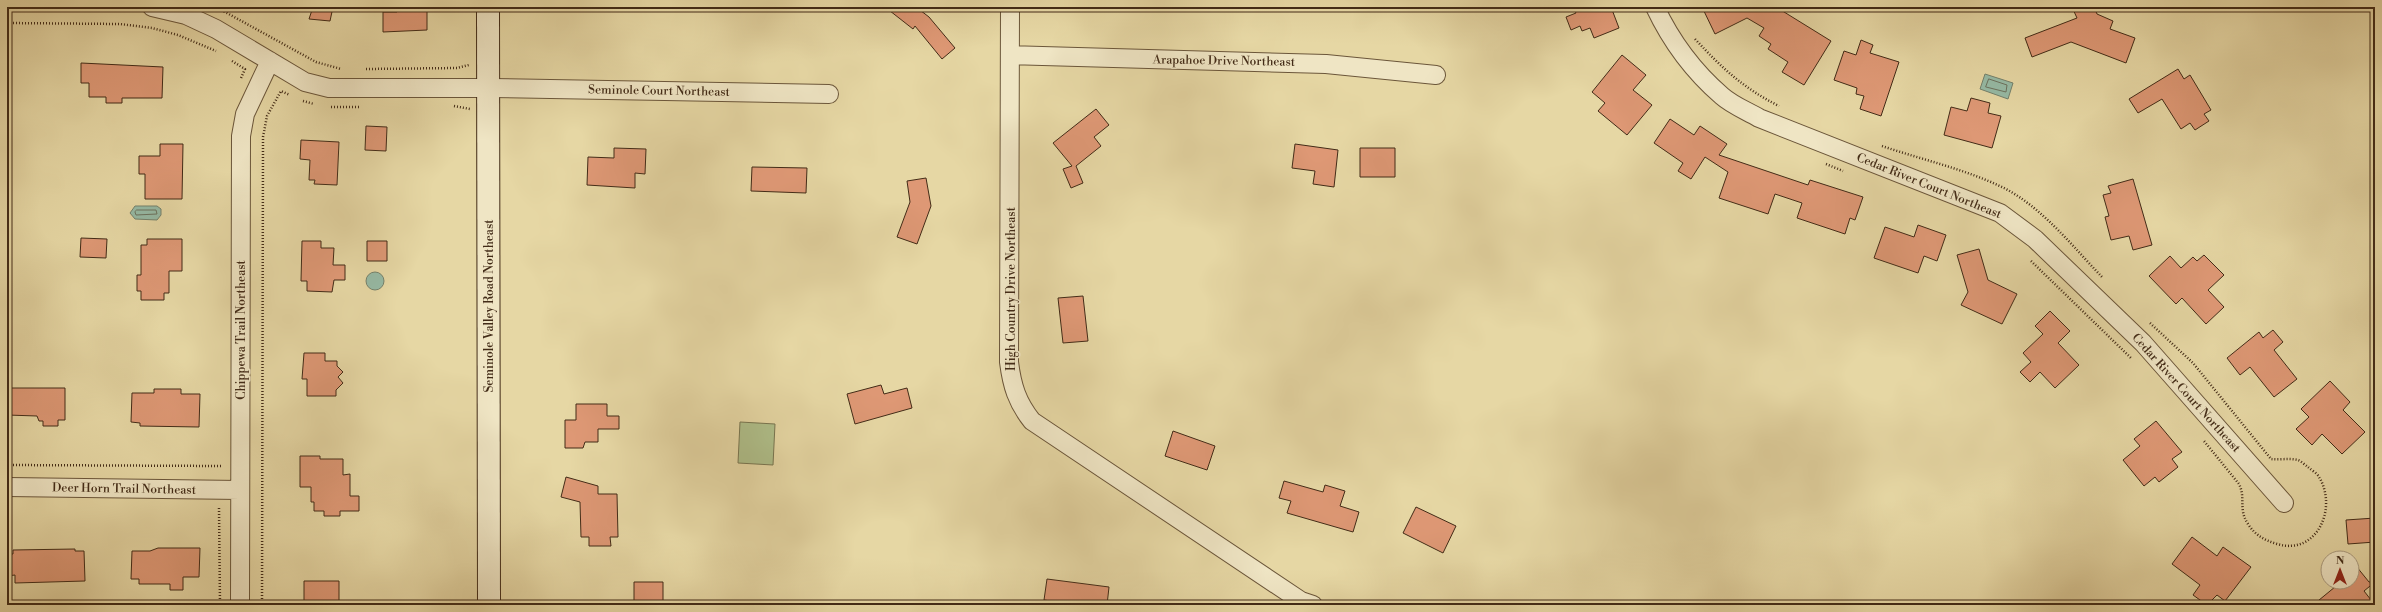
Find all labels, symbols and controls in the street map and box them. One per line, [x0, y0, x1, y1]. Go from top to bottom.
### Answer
street label: Arapahoe Drive Northeast [1152, 52, 1296, 70]
street label: Seminole Court Northeast [588, 82, 731, 100]
street label: Cedar River Court Northeast [1854, 150, 2004, 222]
street label: High Country Drive Northeast [1004, 206, 1019, 371]
street label: Seminole Valley Road Northeast [482, 219, 497, 393]
street label: Chippewa Trail Northeast [234, 259, 249, 400]
street label: Cedar River Court Northeast [2129, 330, 2244, 456]
street label: Deer Horn Trail Northeast [52, 480, 197, 498]
north arrow [2320, 550, 2360, 590]
text: N [2336, 554, 2345, 568]

